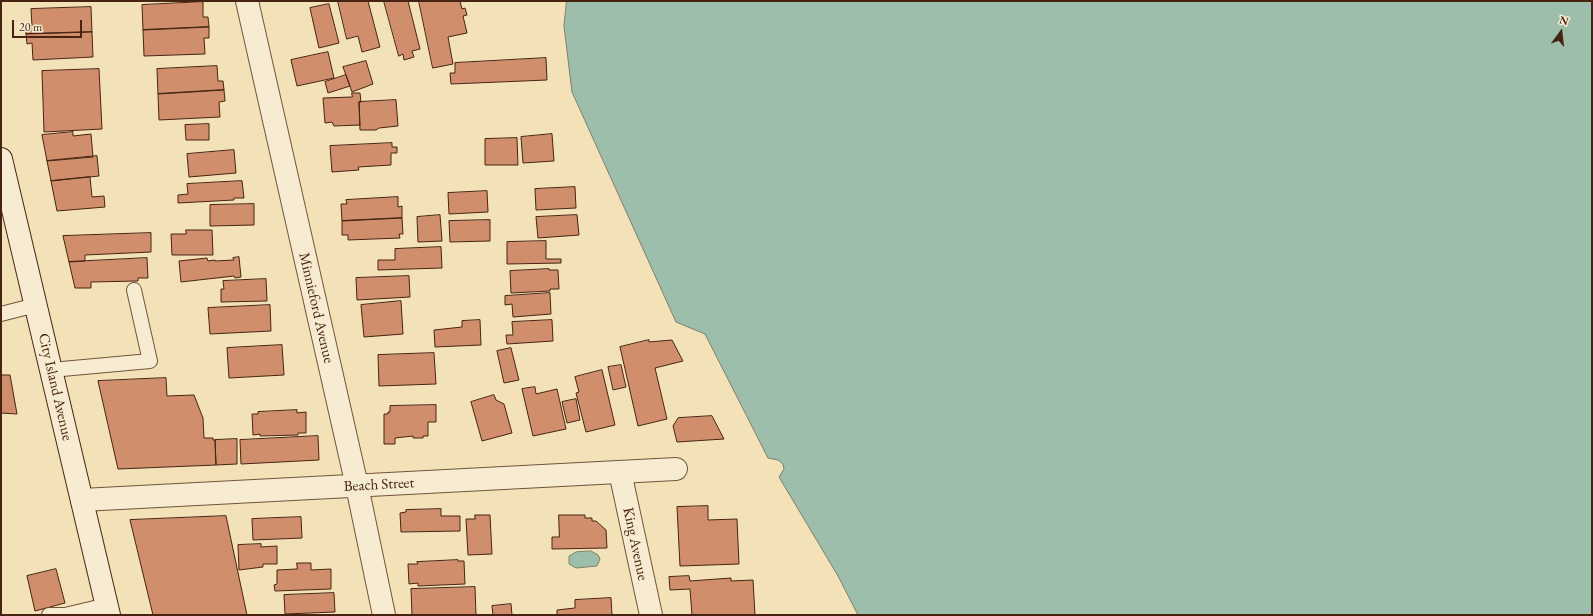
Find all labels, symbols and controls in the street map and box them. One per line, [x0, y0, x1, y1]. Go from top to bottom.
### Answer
scale bar [14, 12, 84, 38]
north arrow [1541, 12, 1581, 52]
text: N [1558, 12, 1570, 28]
text: 20 m [19, 19, 42, 35]
street label: Minnieford Avenue [295, 251, 337, 365]
street label: City Island Avenue [34, 332, 76, 442]
street label: Beach Street [343, 474, 415, 496]
street label: King Avenue [618, 506, 652, 582]

